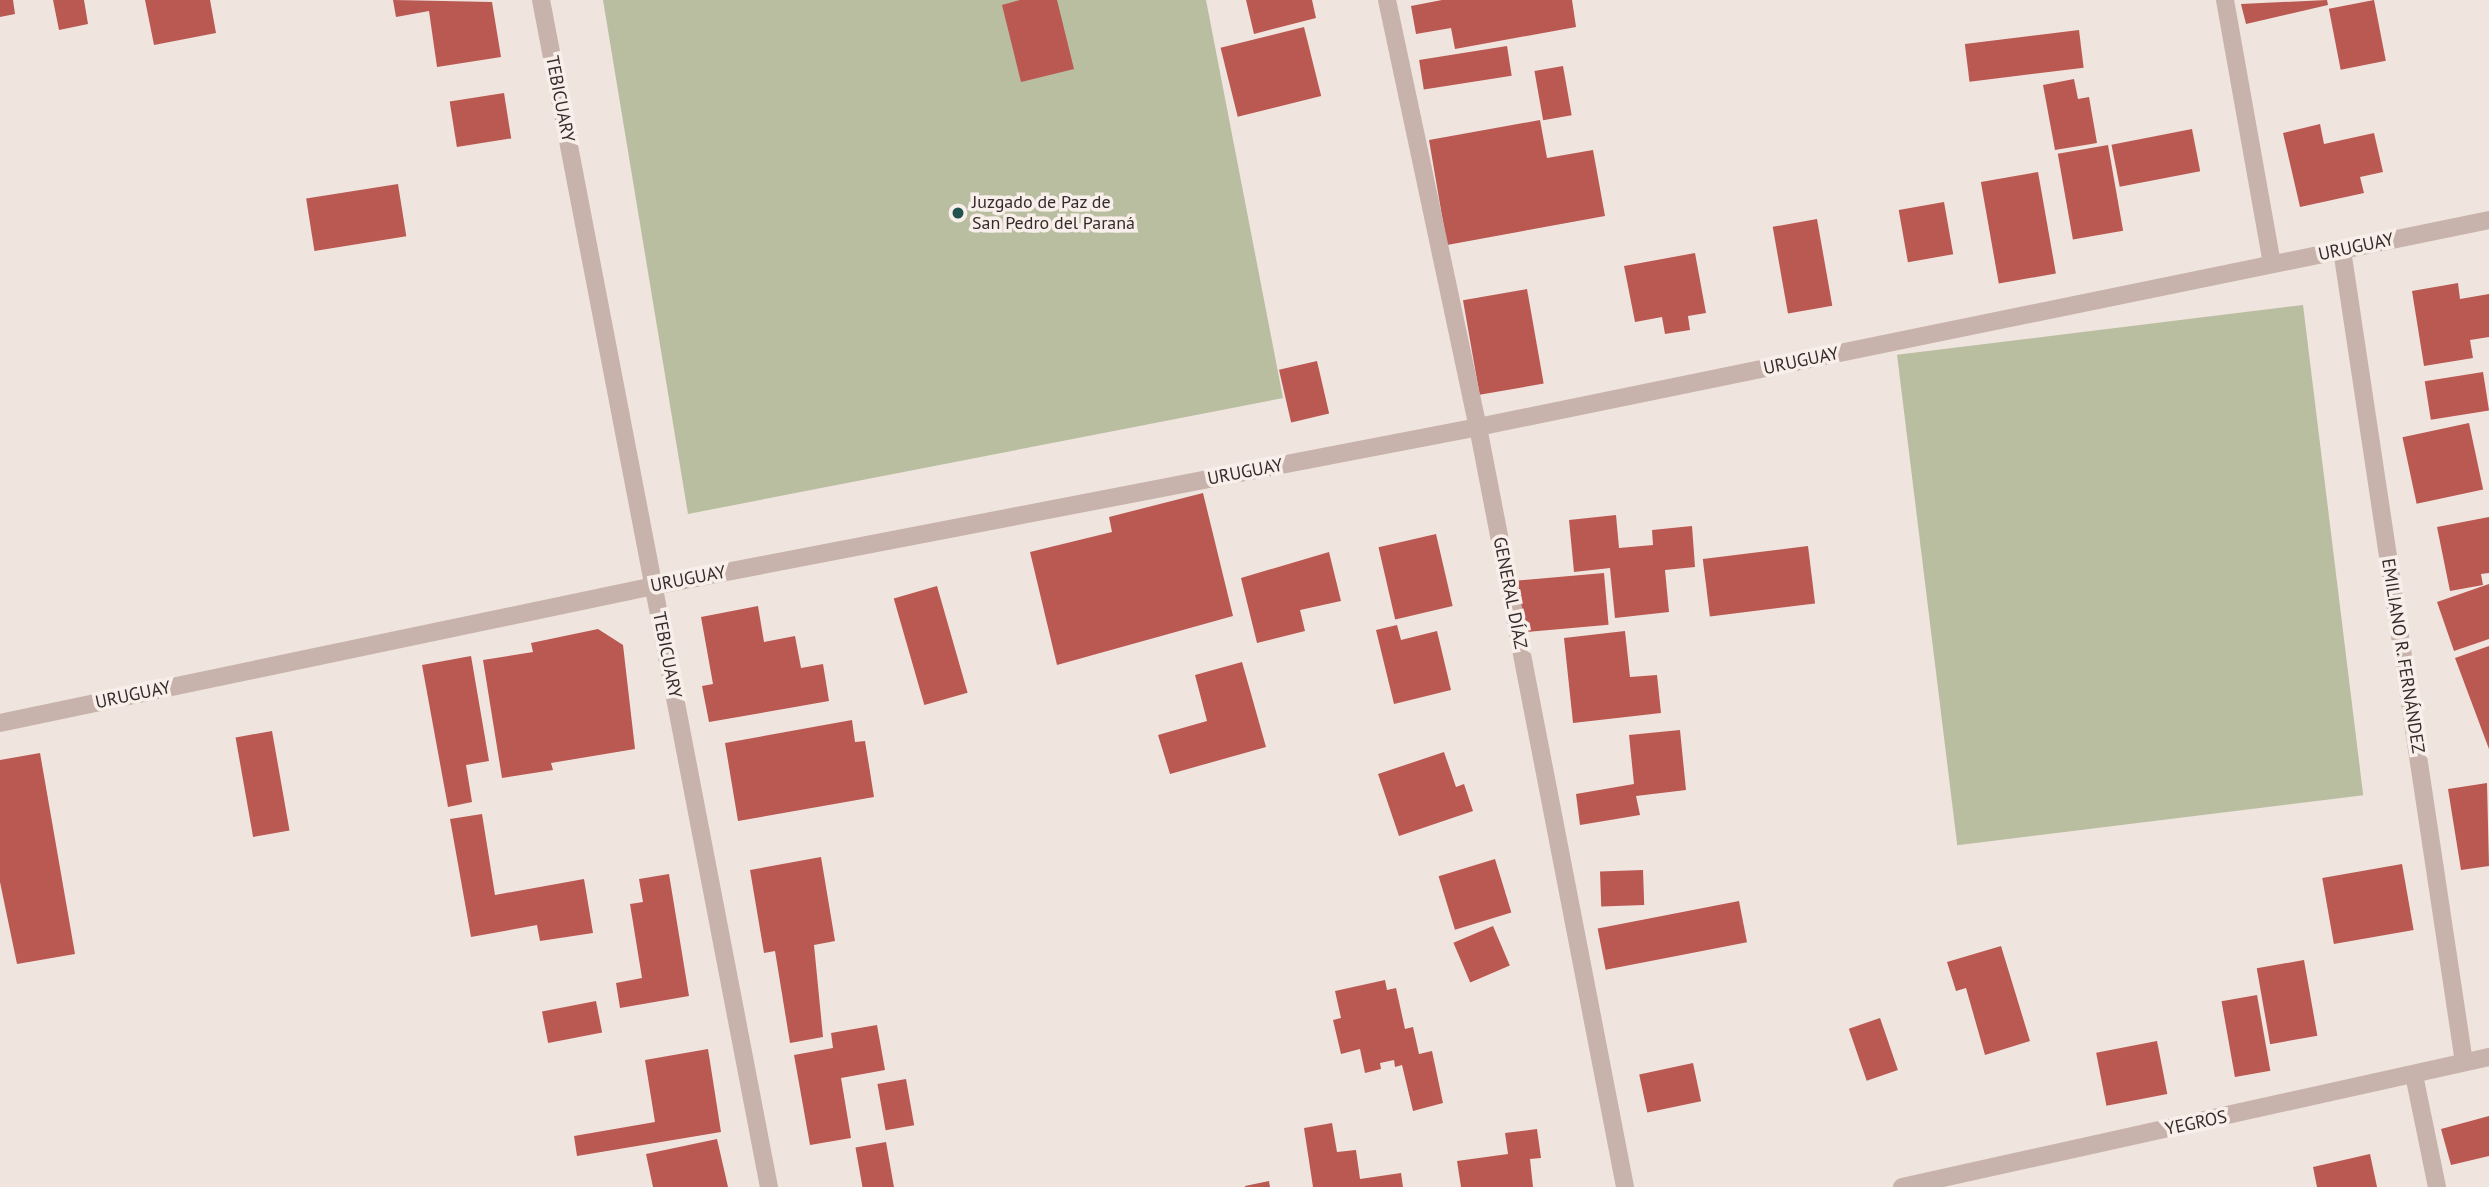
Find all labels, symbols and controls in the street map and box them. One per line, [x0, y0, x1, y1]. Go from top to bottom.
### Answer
street label: TEBICUARY [541, 54, 579, 144]
place label: Juzgado de Paz de San Pedro del Paraná [972, 192, 1135, 234]
marker: Juzgado de Paz de San Pedro del Paraná [950, 205, 966, 221]
street label: URUGUAY [2316, 229, 2396, 265]
street label: URUGUAY [1761, 343, 1841, 379]
street label: URUGUAY [1205, 454, 1285, 490]
street label: GENERAL DÍAZ [1488, 535, 1532, 651]
street label: EMILIANO R. FERNÁNDEZ [2377, 556, 2429, 756]
street label: URUGUAY [648, 561, 728, 597]
street label: TEBICUARY [648, 610, 686, 700]
street label: URUGUAY [93, 677, 173, 713]
street label: YEGROS [2163, 1106, 2229, 1140]

